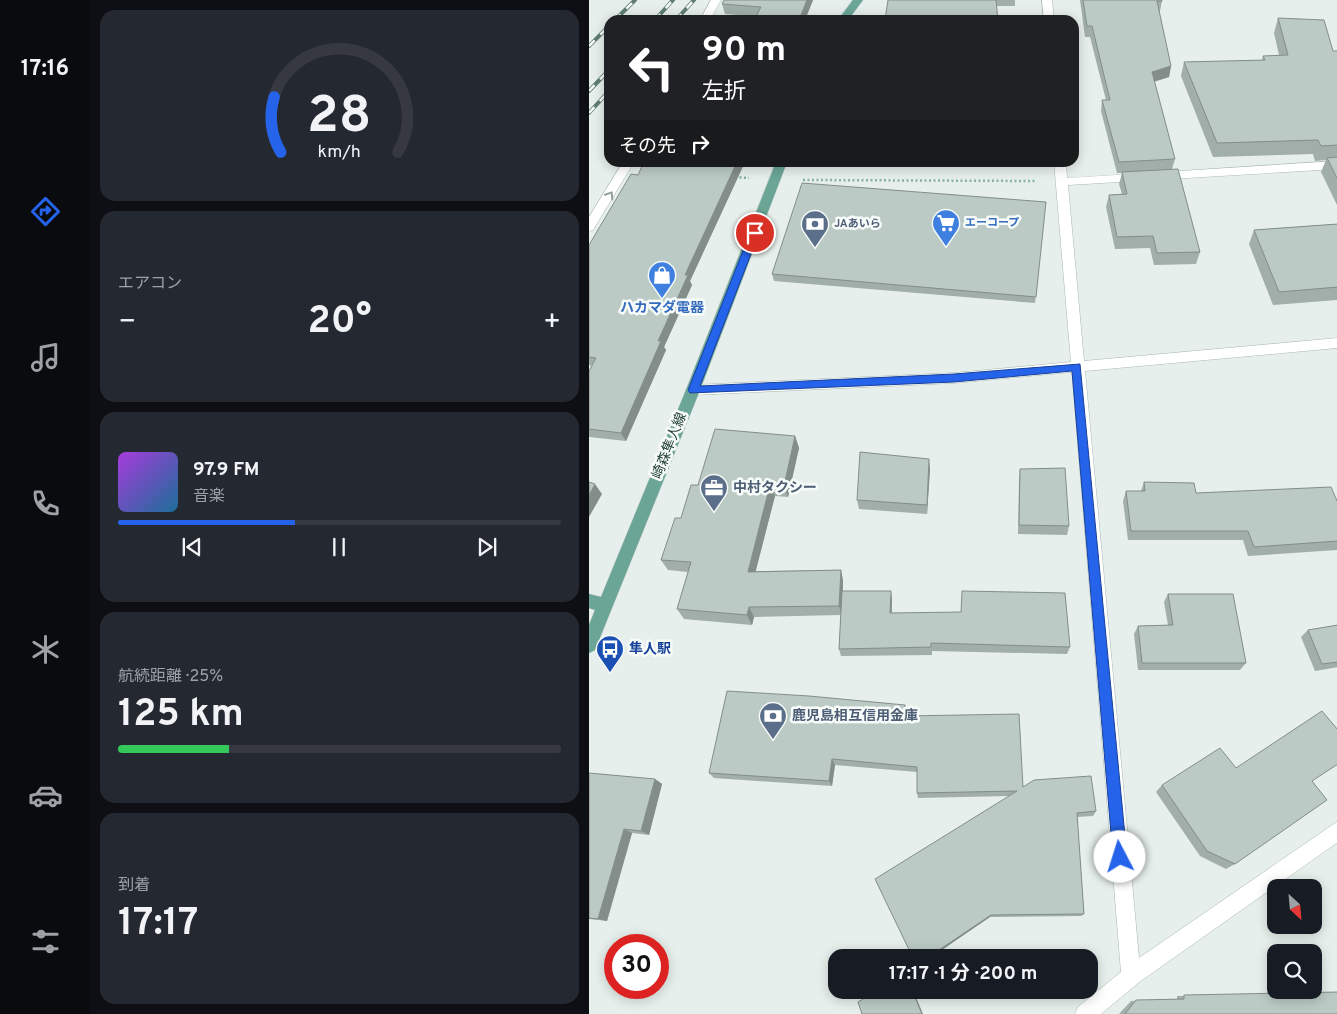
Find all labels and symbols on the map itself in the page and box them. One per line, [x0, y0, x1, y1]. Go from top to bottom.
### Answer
one-way arrow [604, 192, 613, 201]
supermarket icon: エーコープ [931, 208, 961, 247]
bank icon: JAあいら [800, 209, 830, 248]
pin [734, 212, 776, 254]
place label: エーコープ [965, 216, 1019, 230]
place label: JAあいら [834, 217, 881, 231]
shop icon: ハカマダ電器 [647, 260, 677, 299]
place label: ハカマダ電器 [620, 299, 705, 317]
street label: 崎森隼人線 [649, 410, 691, 482]
office icon: 中村タクシー [699, 473, 729, 512]
place label: 中村タクシー [733, 479, 817, 497]
bus stop icon: 隼人駅 [595, 634, 625, 673]
place label: 隼人駅 [629, 641, 671, 658]
bank icon: 鹿児島相互信用金庫 [758, 701, 788, 740]
place label: 鹿児島相互信用金庫 [792, 708, 918, 725]
position arrow [1093, 830, 1145, 882]
north arrow [1267, 879, 1321, 934]
speed limit sign: 30 [604, 934, 669, 999]

